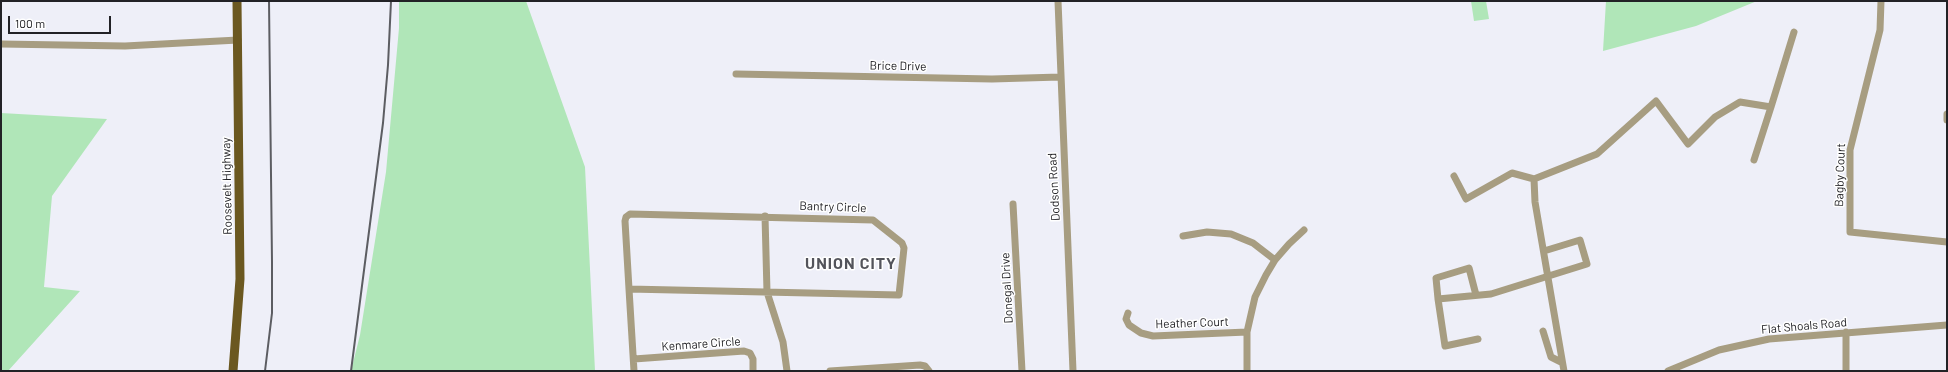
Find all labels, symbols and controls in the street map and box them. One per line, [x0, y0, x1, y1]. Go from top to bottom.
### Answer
scale bar [10, 8, 113, 34]
text: 100 m [15, 16, 45, 30]
street label: Brice Drive [870, 58, 926, 74]
street label: Roosevelt Highway [219, 137, 235, 235]
street label: Bagby Court [1832, 143, 1848, 207]
street label: Dodson Road [1045, 153, 1063, 221]
street label: Bantry Circle [799, 199, 867, 215]
street label: Donegal Drive [998, 252, 1016, 324]
district label: UNION CITY [805, 254, 897, 274]
street label: Heather Court [1155, 315, 1229, 331]
street label: Flat Shoals Road [1761, 315, 1847, 337]
street label: Kenmare Circle [661, 334, 741, 354]

